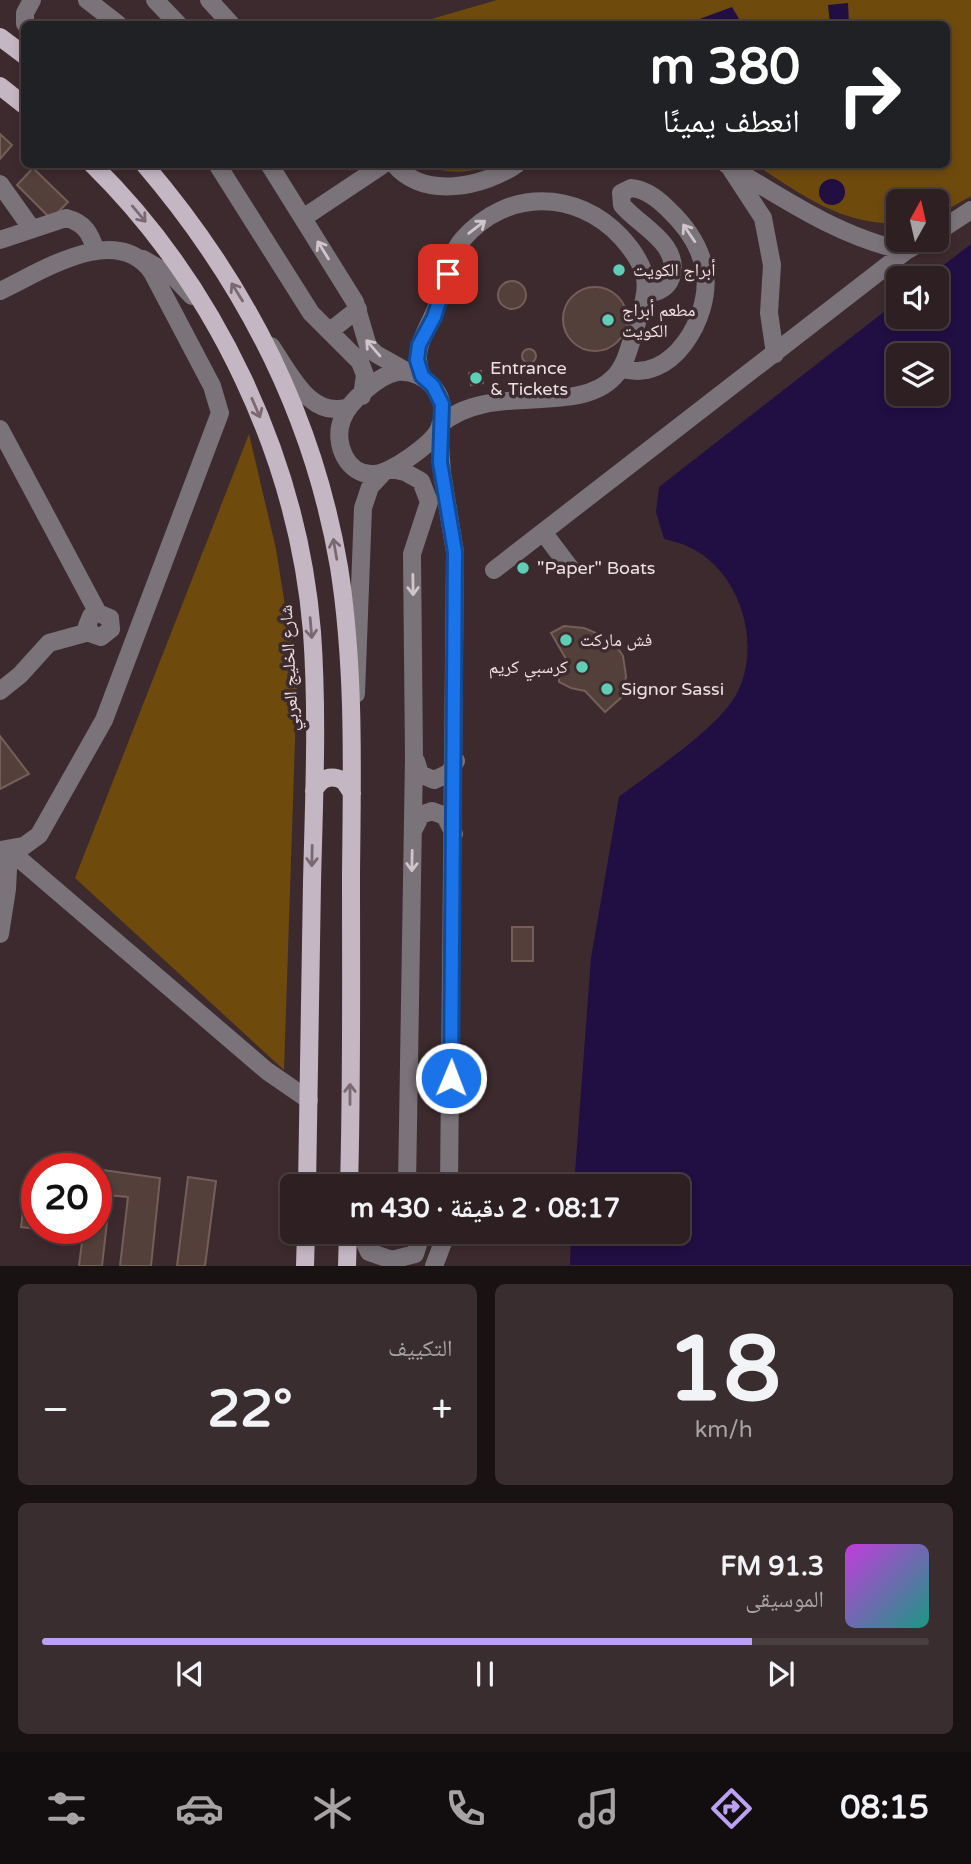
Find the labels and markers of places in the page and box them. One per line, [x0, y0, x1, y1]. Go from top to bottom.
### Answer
pin [418, 244, 478, 304]
place label: أبراج الكويت [633, 259, 716, 282]
marker: أبراج الكويت [611, 262, 627, 278]
place label: مطعم أبراج الكويت [622, 299, 695, 342]
marker: مطعم أبراج الكويت [600, 312, 616, 328]
place label: Entrance & Tickets [490, 357, 568, 400]
marker: Entrance & Tickets [468, 370, 484, 386]
place label: "Paper" Boats [537, 557, 655, 579]
marker: "Paper" Boats [515, 560, 531, 576]
place label: فش ماركت [580, 629, 652, 651]
marker: فش ماركت [558, 632, 574, 648]
place label: كرسبي كريم [489, 656, 569, 682]
marker: كرسبي كريم [574, 659, 590, 675]
place label: Signor Sassi [621, 678, 724, 700]
marker: Signor Sassi [599, 681, 615, 697]

